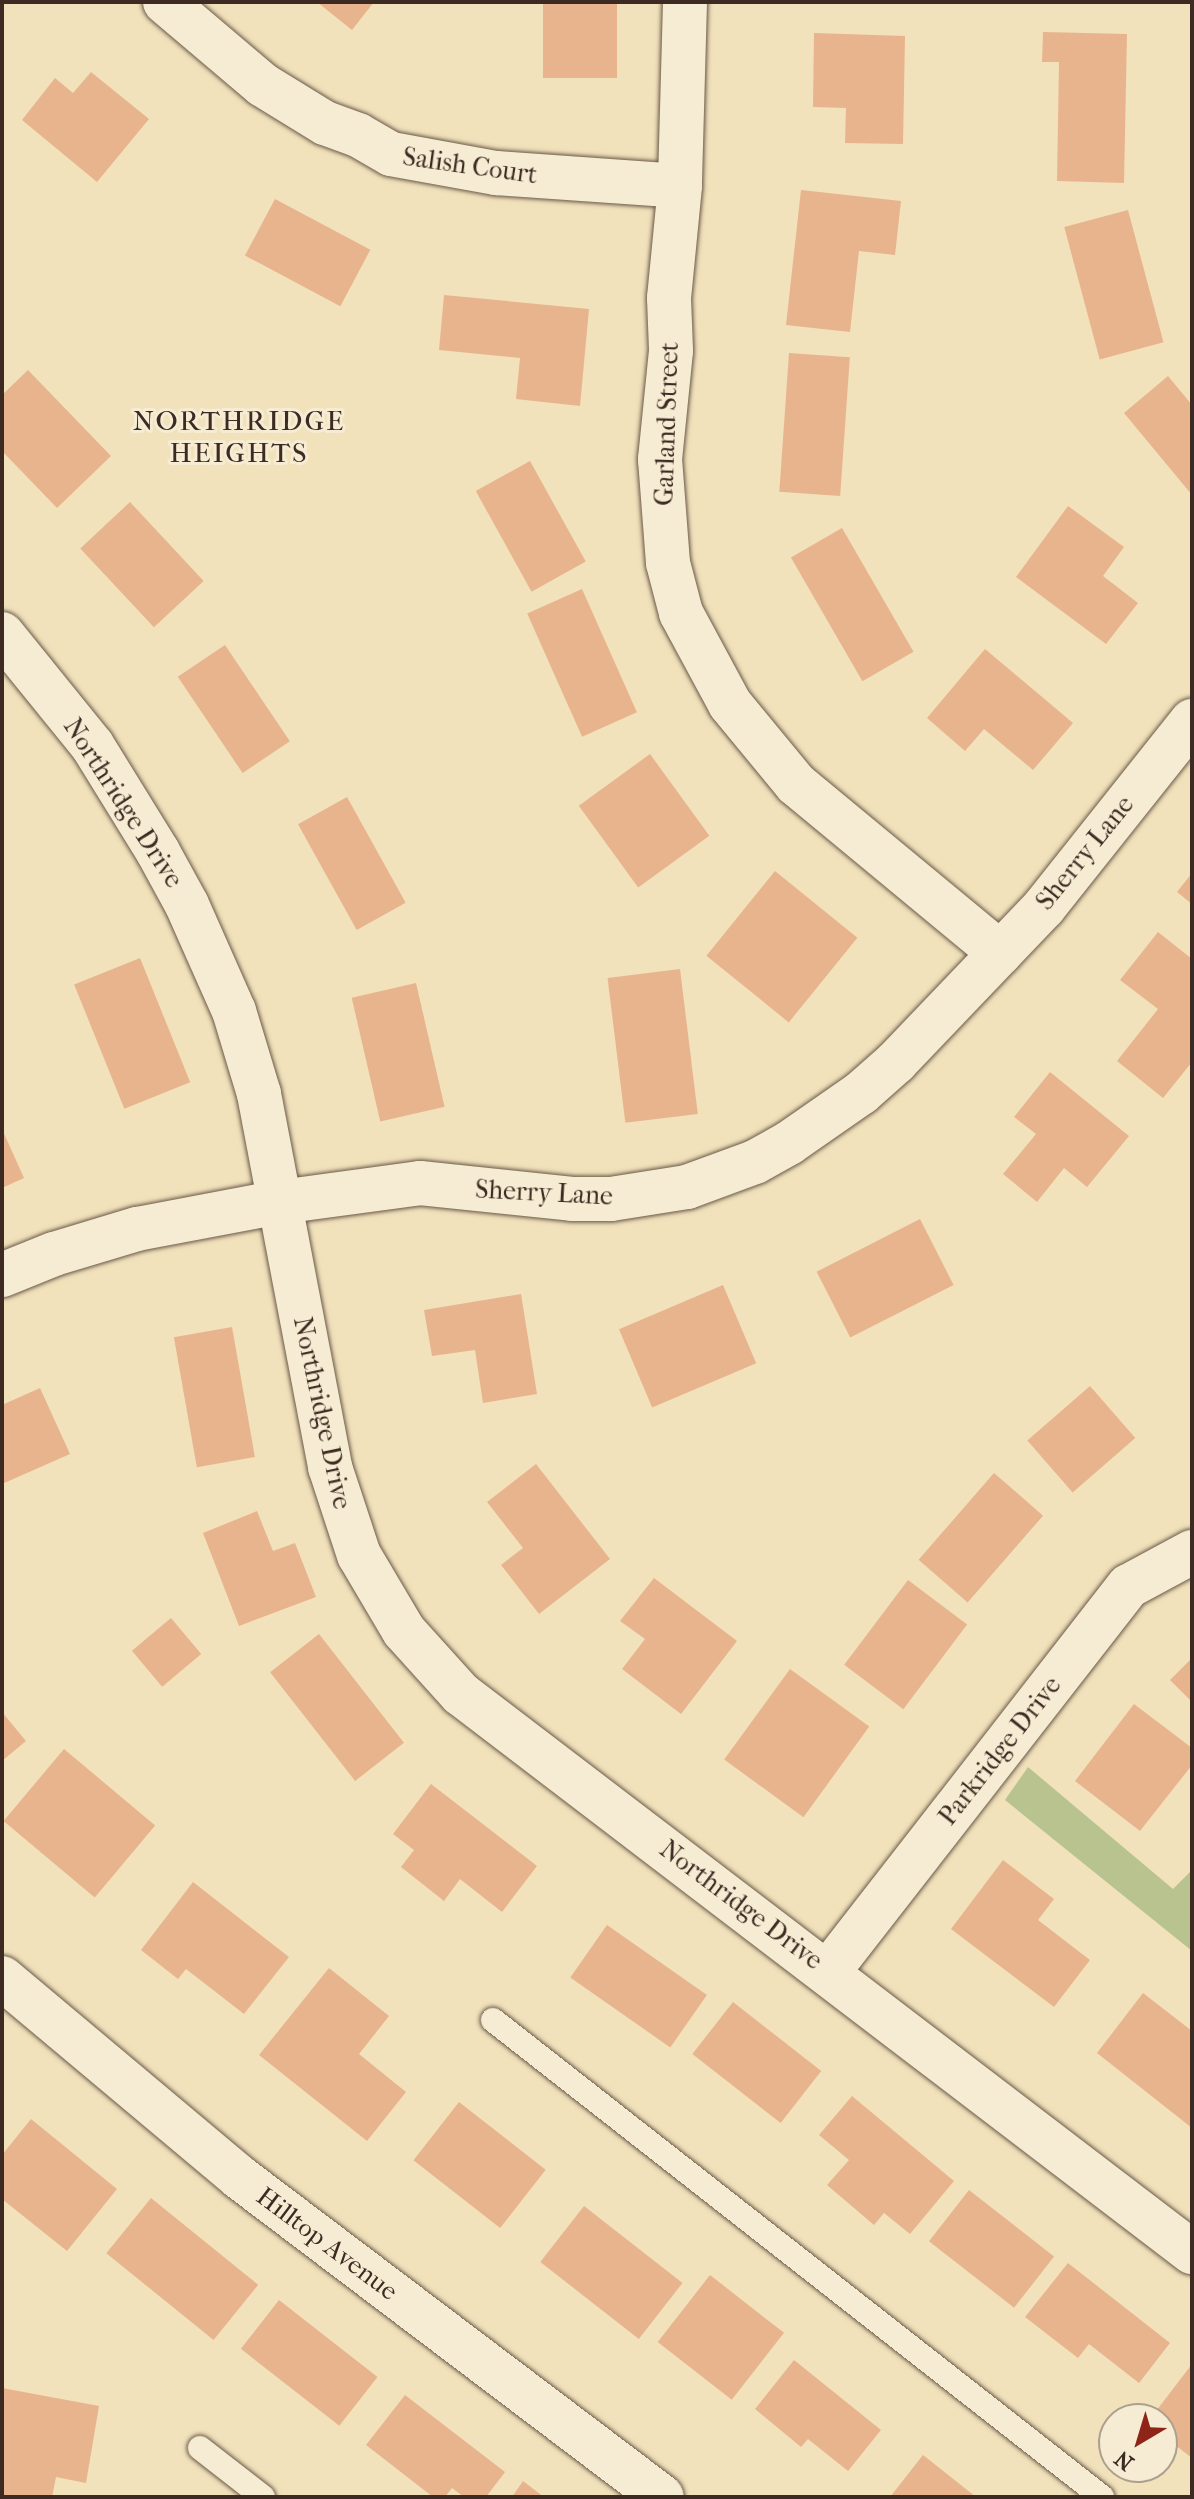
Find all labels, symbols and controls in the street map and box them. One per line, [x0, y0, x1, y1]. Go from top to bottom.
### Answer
street label: Salish Court [401, 141, 539, 191]
street label: Garland Street [649, 342, 685, 506]
district label: NORTHRIDGE HEIGHTS [133, 404, 345, 470]
street label: Northridge Drive [57, 712, 189, 894]
street label: Sherry Lane [1029, 790, 1141, 916]
street label: Sherry Lane [474, 1174, 614, 1212]
street label: Northridge Drive [286, 1314, 358, 1512]
street label: Parkridge Drive [932, 1670, 1068, 1832]
street label: Northridge Drive [653, 1834, 829, 1976]
street label: Hilltop Avenue [250, 2181, 404, 2307]
north arrow [1098, 2403, 1178, 2483]
text: N [1110, 2445, 1139, 2476]

